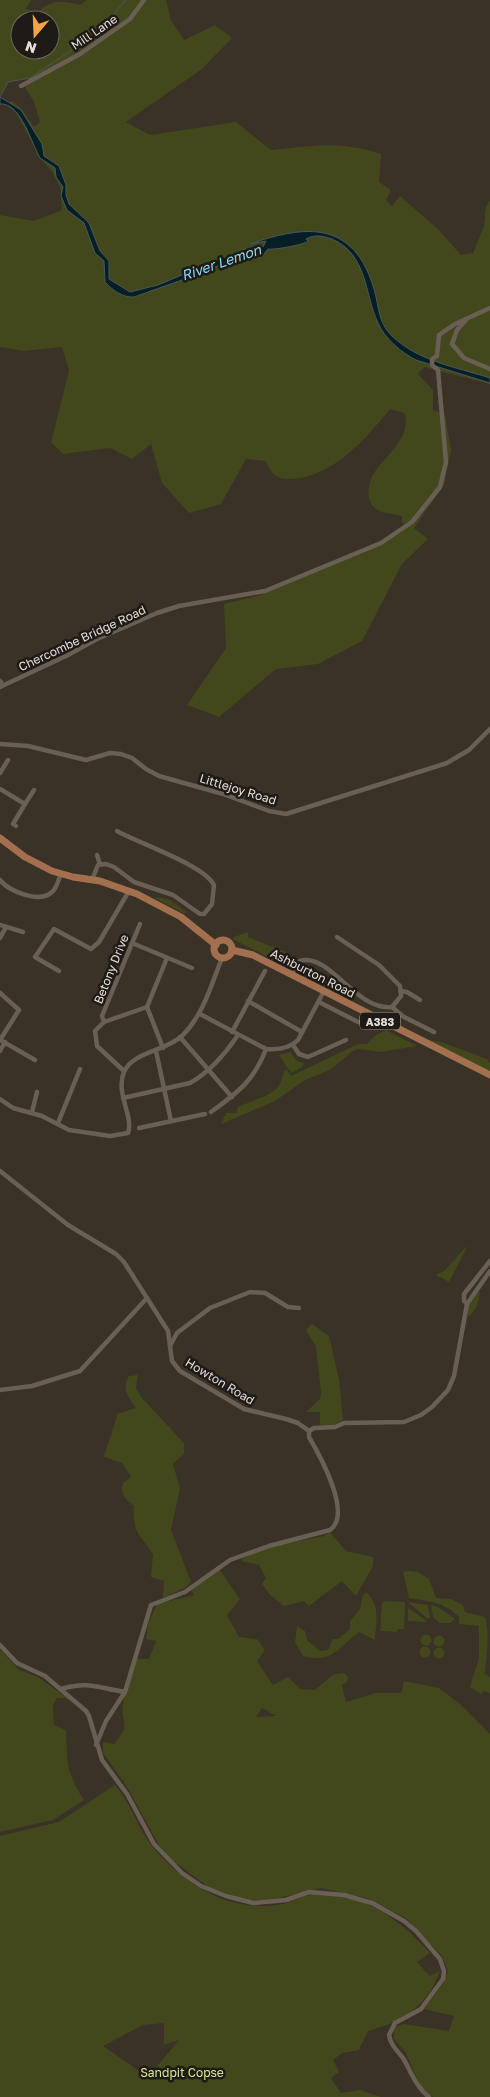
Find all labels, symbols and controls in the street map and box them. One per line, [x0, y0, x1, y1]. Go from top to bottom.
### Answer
north arrow [10, 10, 60, 60]
street label: Mill Lane [68, 11, 120, 53]
text: N [23, 38, 38, 58]
water label: River Lemon [179, 240, 264, 284]
street label: Chercombe Bridge Road [16, 602, 148, 674]
street label: Littlejoy Road [198, 770, 278, 808]
street label: Betony Drive [90, 932, 132, 1006]
street label: Ashburton Road [268, 945, 358, 1001]
road number: A383 [360, 1012, 400, 1030]
street label: Howton Road [183, 1354, 257, 1408]
park label: Sandpit Copse [140, 2065, 224, 2080]

